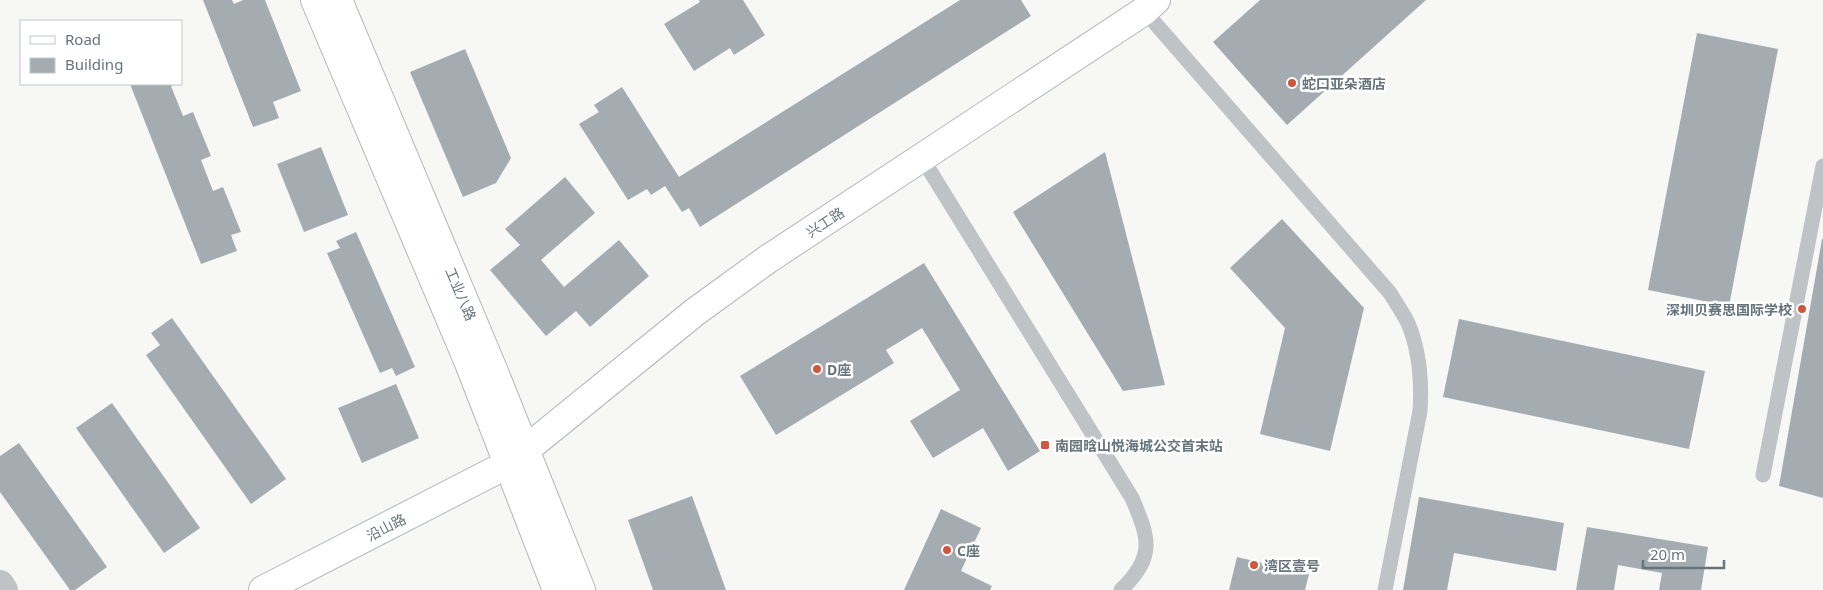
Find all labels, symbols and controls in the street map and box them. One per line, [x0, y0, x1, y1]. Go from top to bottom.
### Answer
legend [20, 20, 182, 85]
text: Road [65, 29, 101, 49]
text: Building [65, 54, 123, 74]
place label: 蛇口亚朵酒店 [1302, 74, 1386, 93]
marker: 蛇口亚朵酒店 [1286, 77, 1298, 89]
street label: 兴工路 [802, 203, 848, 241]
street label: 工业八路 [441, 265, 481, 323]
place label: 深圳贝赛思国际学校 [1666, 300, 1792, 319]
marker: 深圳贝赛思国际学校 [1796, 303, 1808, 315]
place label: D座 [827, 360, 851, 379]
marker: D座 [811, 363, 823, 375]
place label: 南园晗山悦海城公交首末站 [1055, 436, 1223, 455]
marker: 南园晗山悦海城公交首末站 [1039, 439, 1051, 451]
street label: 沿山路 [363, 509, 409, 545]
scale bar [1643, 538, 1724, 570]
place label: C座 [957, 541, 980, 560]
marker: C座 [941, 544, 953, 556]
text: 20 m [1650, 544, 1685, 564]
place label: 湾区壹号 [1264, 556, 1320, 575]
marker: 湾区壹号 [1248, 559, 1260, 571]

